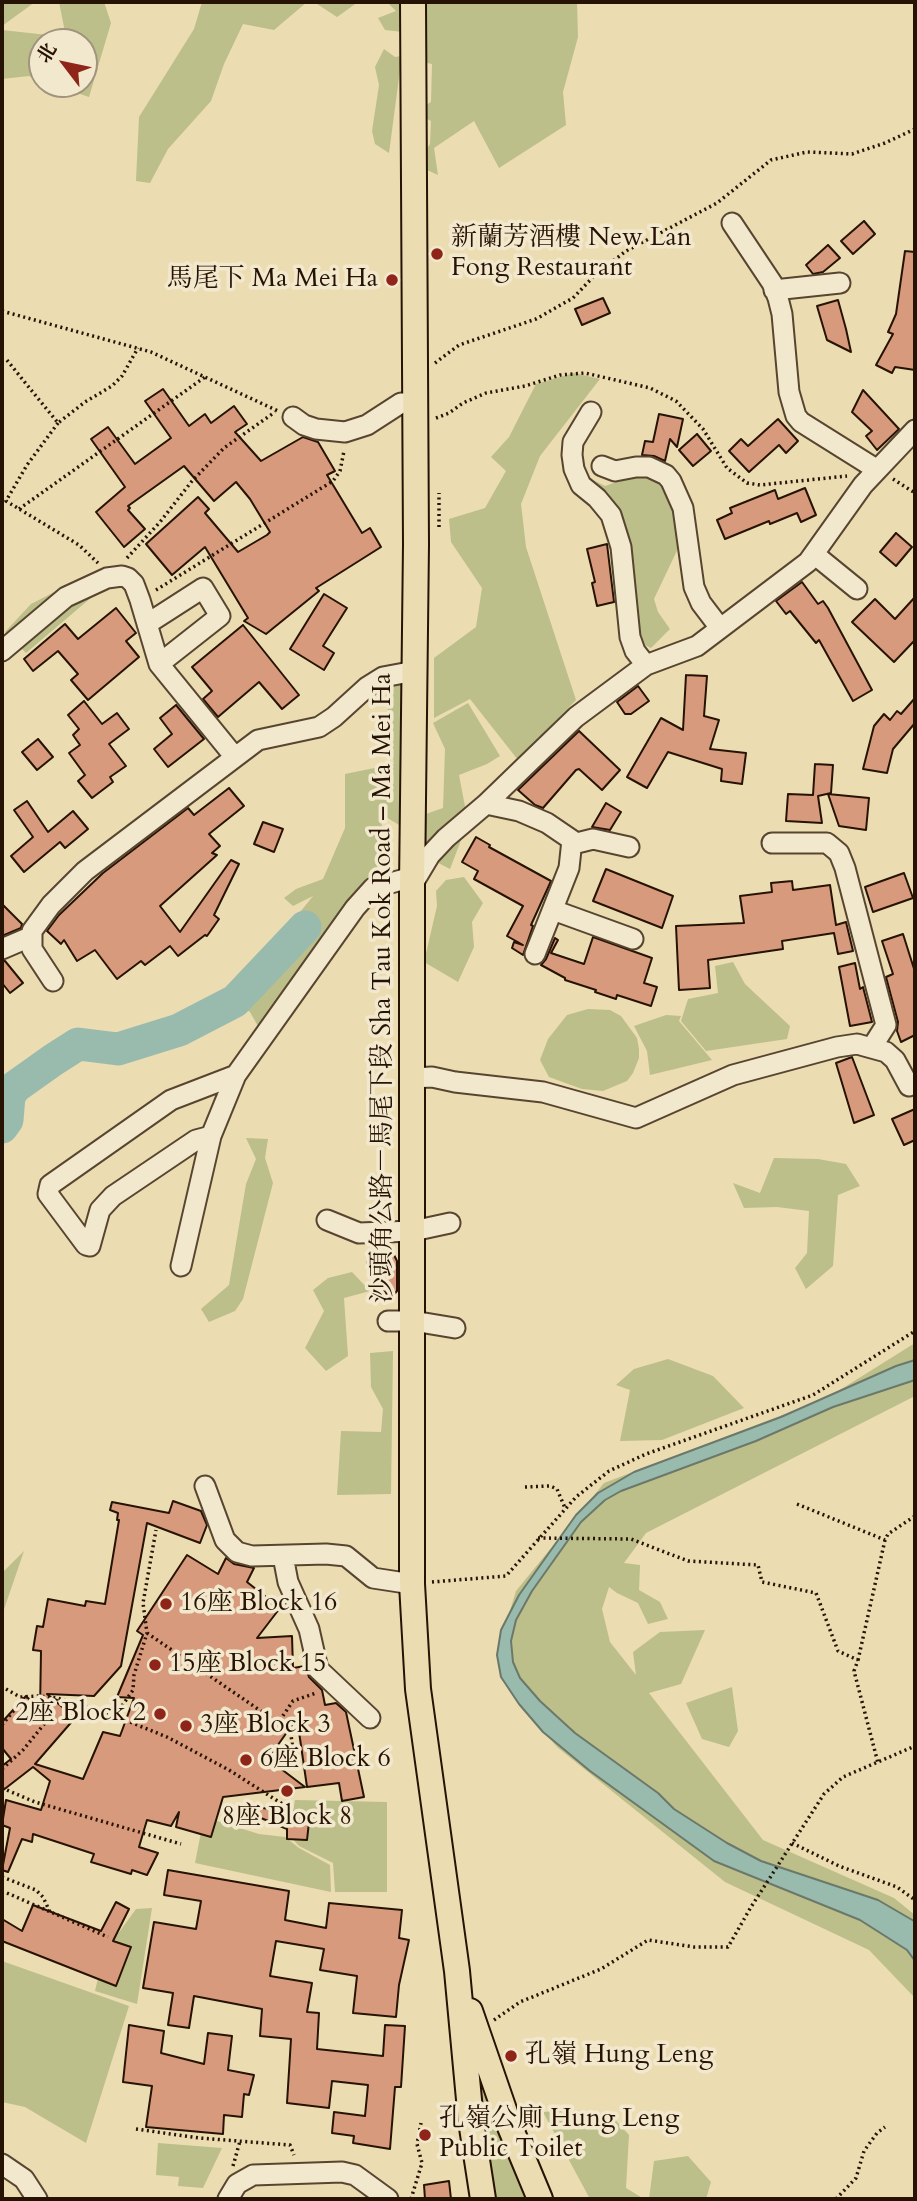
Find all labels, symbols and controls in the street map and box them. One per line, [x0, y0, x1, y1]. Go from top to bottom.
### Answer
north arrow [28, 28, 98, 98]
text: 北 [31, 38, 63, 68]
place label: 新蘭芳酒樓 New Lan Fong Restaurant [451, 223, 692, 284]
marker: 新蘭芳酒樓 New Lan Fong Restaurant [429, 246, 445, 262]
place label: 馬尾下 Ma Mei Ha [167, 264, 378, 296]
marker: 馬尾下 Ma Mei Ha [384, 272, 400, 288]
street label: 沙頭角公路－馬尾下段 Sha Tau Kok Road – Ma Mei Ha [368, 673, 400, 1303]
place label: 16座 Block 16 [180, 1588, 337, 1620]
marker: 16座 Block 16 [158, 1596, 174, 1612]
place label: 15座 Block 15 [169, 1649, 326, 1681]
marker: 15座 Block 15 [147, 1657, 163, 1673]
place label: 2座 Block 2 [15, 1698, 146, 1730]
marker: 2座 Block 2 [152, 1706, 168, 1722]
place label: 3座 Block 3 [200, 1710, 331, 1742]
marker: 3座 Block 3 [178, 1718, 194, 1734]
place label: 6座 Block 6 [260, 1744, 391, 1776]
marker: 6座 Block 6 [238, 1752, 254, 1768]
marker: 8座 Block 8 [279, 1783, 295, 1799]
place label: 8座 Block 8 [222, 1802, 352, 1834]
place label: 孔嶺 Hung Leng [525, 2040, 713, 2072]
marker: 孔嶺 Hung Leng [503, 2048, 519, 2064]
place label: 孔嶺公廁 Hung Leng Public Toilet [439, 2104, 679, 2166]
marker: 孔嶺公廁 Hung Leng Public Toilet [417, 2127, 433, 2143]

